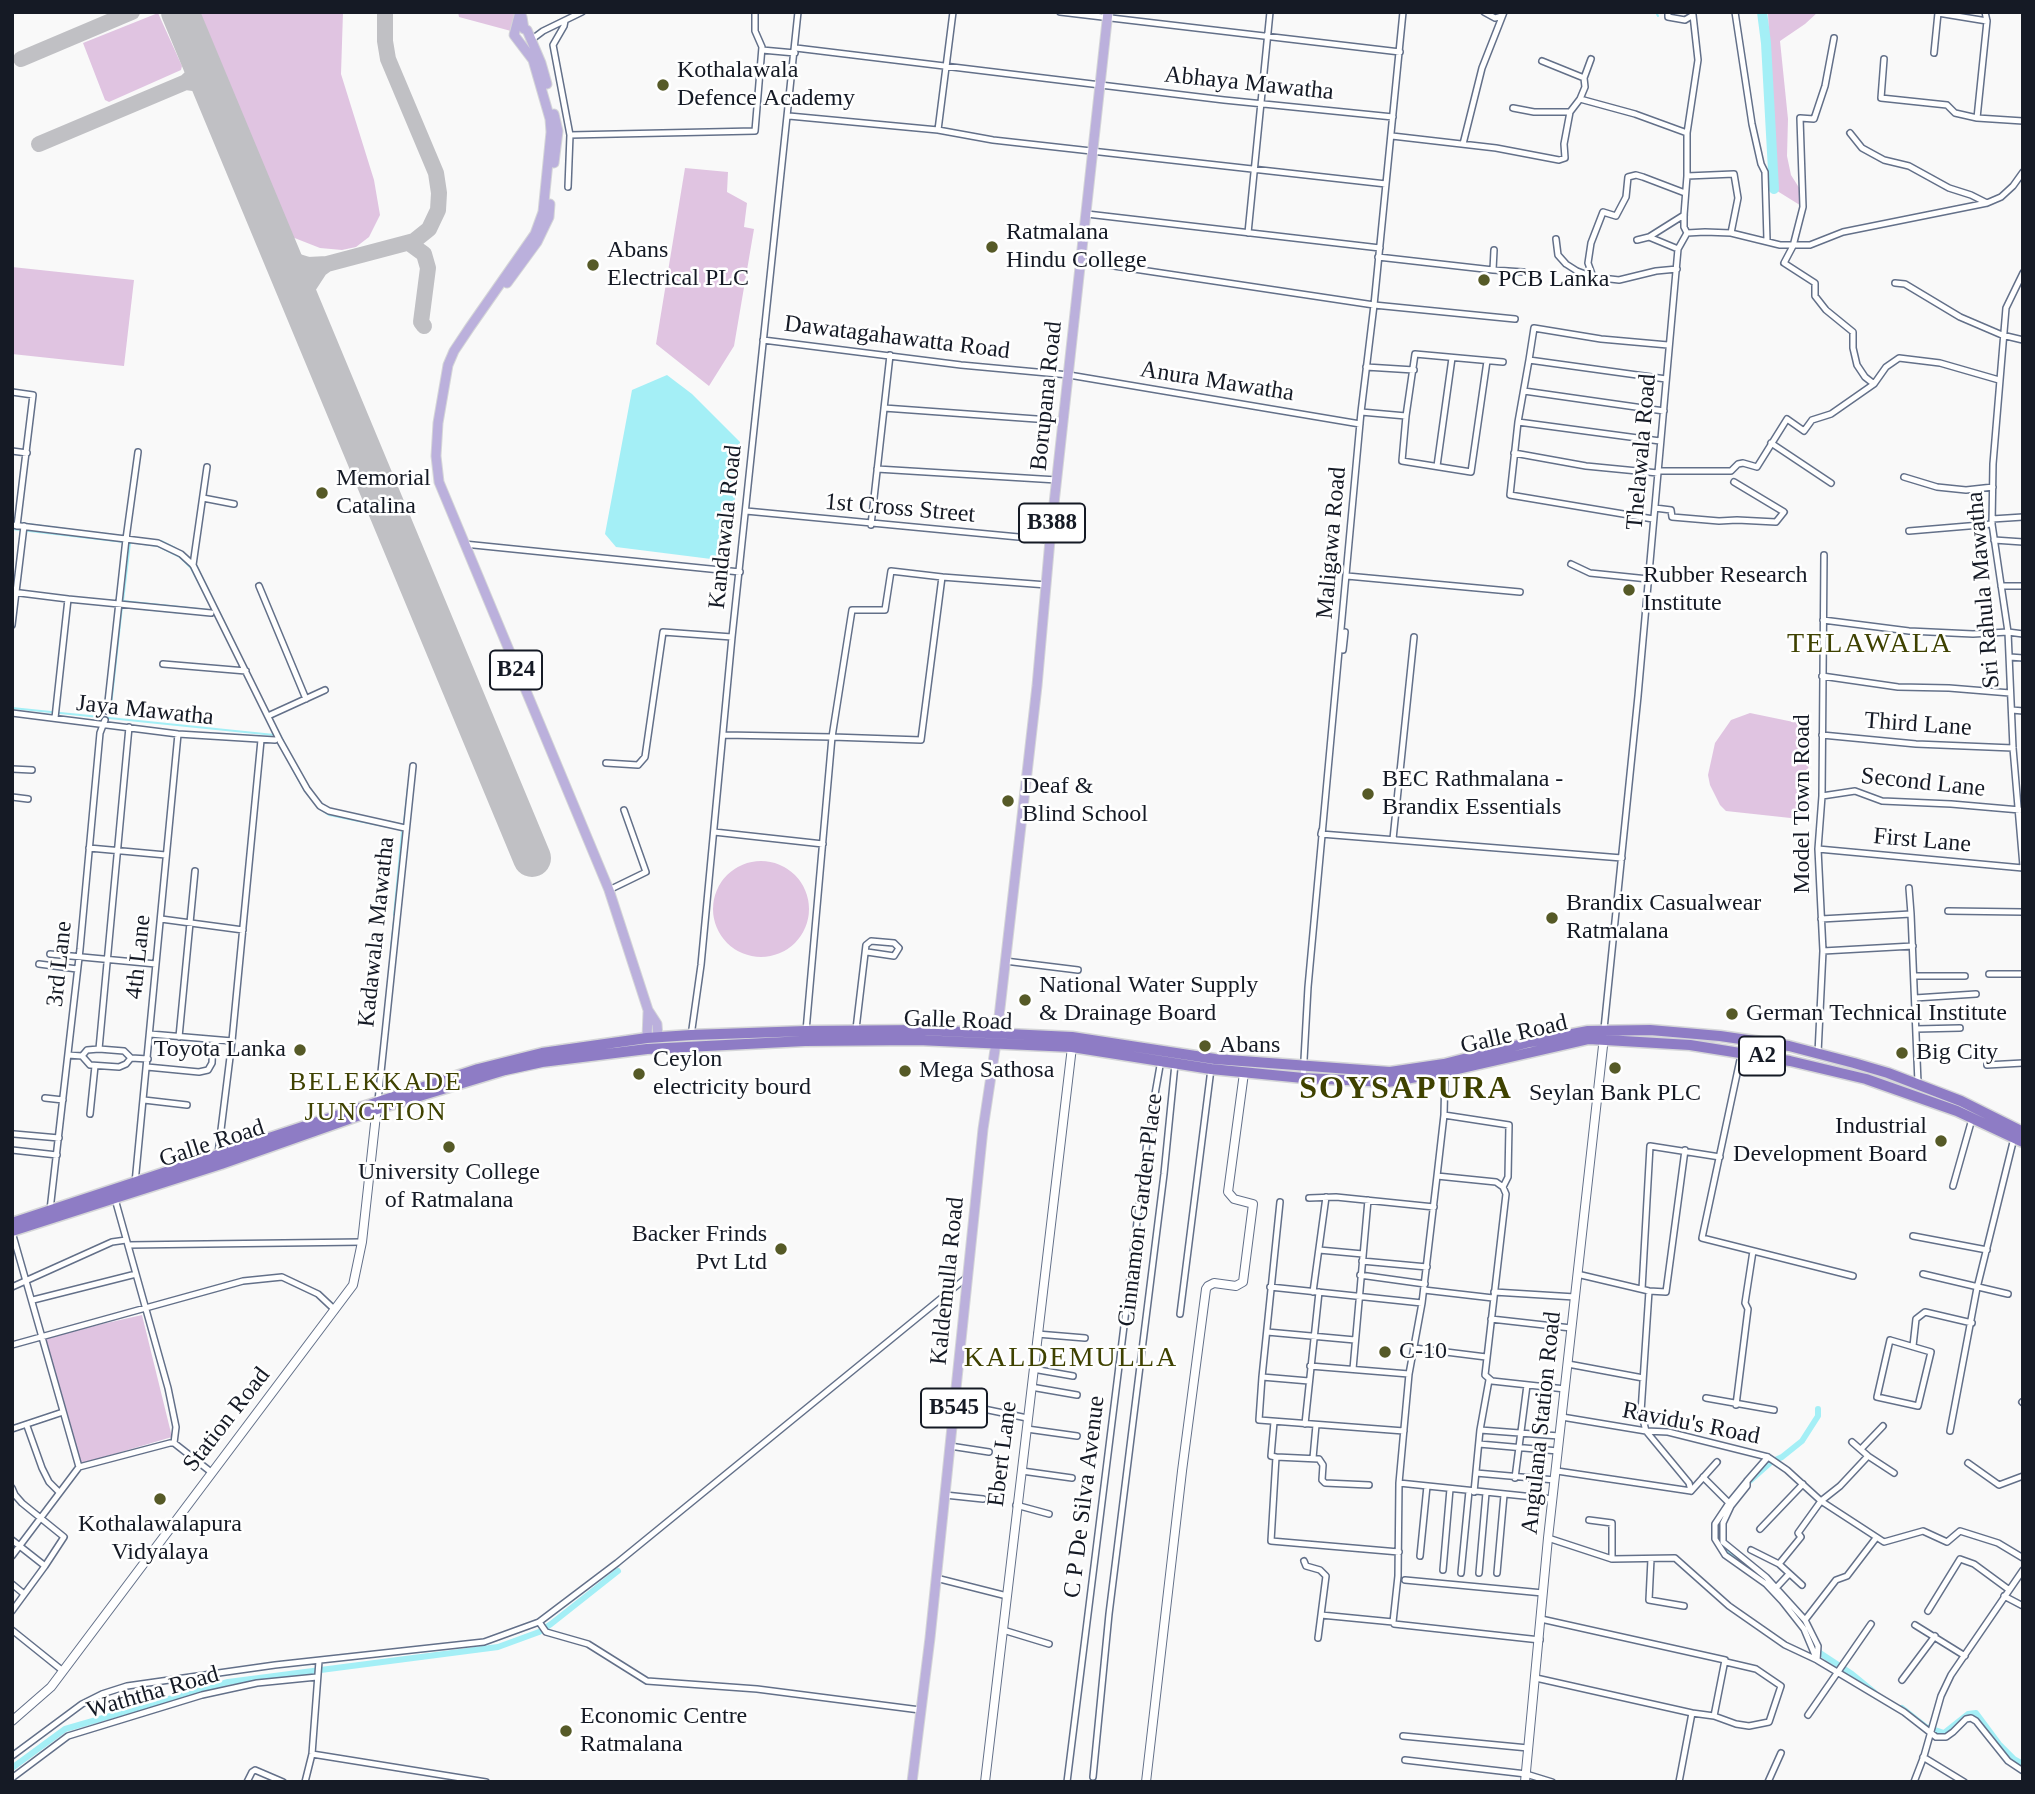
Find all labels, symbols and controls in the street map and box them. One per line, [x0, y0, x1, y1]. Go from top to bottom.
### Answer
place label: Kothalawala Defence Academy [677, 57, 855, 113]
street label: Abhaya Mawatha [1163, 61, 1335, 107]
marker: Kothalawala Defence Academy [655, 77, 671, 93]
place label: Ratmalana Hindu College [1006, 219, 1147, 275]
place label: Abans Electrical PLC [607, 237, 749, 293]
marker: Ratmalana Hindu College [984, 239, 1000, 255]
marker: Abans Electrical PLC [585, 257, 601, 273]
place label: PCB Lanka [1498, 266, 1609, 294]
marker: PCB Lanka [1476, 272, 1492, 288]
street label: Dawatagahawatta Road [782, 310, 1012, 366]
street label: Borupana Road [1025, 320, 1069, 472]
street label: Anura Mawatha [1138, 356, 1296, 408]
street label: Thelawala Road [1621, 373, 1663, 531]
street label: Kandawala Road [703, 444, 749, 610]
place label: Memorial Catalina [336, 465, 431, 521]
street label: Maligawa Road [1311, 466, 1353, 620]
marker: Memorial Catalina [314, 485, 330, 501]
street label: 1st Cross Street [824, 488, 976, 530]
street label: Sri Rahula Mawatha [1961, 490, 2007, 690]
road number: B388 [1019, 503, 1085, 542]
place label: Rubber Research Institute [1643, 562, 1808, 618]
marker: Rubber Research Institute [1621, 582, 1637, 598]
district label: TELAWALA [1788, 628, 1952, 662]
road number: B24 [490, 650, 542, 690]
street label: Jaya Mawatha [75, 689, 215, 733]
street label: Third Lane [1863, 707, 1973, 743]
street label: Model Town Road [1789, 714, 1817, 894]
street label: Second Lane [1860, 762, 1986, 804]
place label: BEC Rathmalana - Brandix Essentials [1382, 766, 1563, 822]
place label: Deaf & Blind School [1022, 773, 1148, 829]
marker: BEC Rathmalana - Brandix Essentials [1360, 786, 1376, 802]
marker: Deaf & Blind School [1000, 793, 1016, 809]
street label: First Lane [1872, 822, 1972, 860]
street label: Kadawala Mawatha [353, 835, 401, 1029]
place label: Brandix Casualwear Ratmalana [1566, 890, 1761, 946]
marker: Brandix Casualwear Ratmalana [1544, 910, 1560, 926]
street label: 4th Lane [120, 913, 158, 1001]
street label: 3rd Lane [41, 920, 79, 1008]
place label: National Water Supply & Drainage Board [1039, 972, 1258, 1028]
marker: National Water Supply & Drainage Board [1017, 992, 1033, 1008]
place label: German Technical Institute [1746, 1000, 2007, 1028]
street label: Galle Road [903, 1005, 1013, 1037]
marker: German Technical Institute [1724, 1006, 1740, 1022]
street label: Galle Road [1458, 1009, 1570, 1061]
place label: Abans [1219, 1032, 1280, 1060]
place label: Toyota Lanka [154, 1036, 286, 1064]
road number: A2 [1739, 1036, 1785, 1076]
marker: Abans [1197, 1038, 1213, 1054]
place label: Big City [1916, 1039, 1998, 1067]
marker: Toyota Lanka [292, 1042, 308, 1058]
marker: Big City [1894, 1045, 1910, 1061]
place label: Ceylon electricity bourd [653, 1046, 811, 1102]
place label: Mega Sathosa [919, 1057, 1054, 1085]
marker: Seylan Bank PLC [1607, 1060, 1623, 1076]
marker: Mega Sathosa [897, 1063, 913, 1079]
marker: Ceylon electricity bourd [631, 1066, 647, 1082]
district label: BELEKKADE JUNCTION [290, 1067, 462, 1128]
district label: SOYSAPURA [1300, 1071, 1512, 1109]
place label: Seylan Bank PLC [1529, 1080, 1701, 1108]
street label: Cinnamon Garden Place [1112, 1092, 1170, 1328]
place label: Industrial Development Board [1733, 1113, 1927, 1169]
street label: Galle Road [156, 1114, 268, 1174]
marker: Industrial Development Board [1933, 1133, 1949, 1149]
marker: University College of Ratmalana [441, 1139, 457, 1155]
place label: University College of Ratmalana [358, 1159, 540, 1215]
street label: Kaldemulla Road [925, 1196, 971, 1366]
place label: Backer Frinds Pvt Ltd [632, 1221, 767, 1277]
marker: Backer Frinds Pvt Ltd [773, 1241, 789, 1257]
street label: Angulana Station Road [1516, 1310, 1568, 1536]
place label: C-10 [1399, 1338, 1447, 1366]
district label: KALDEMULLA [965, 1342, 1177, 1376]
marker: C-10 [1377, 1344, 1393, 1360]
street label: Station Road [177, 1362, 277, 1478]
road number: B545 [921, 1388, 987, 1428]
street label: C P De Silva Avenue [1058, 1394, 1112, 1600]
street label: Ravidu's Road [1620, 1397, 1762, 1451]
street label: Ebert Lane [982, 1400, 1024, 1508]
marker: Kothalawalapura Vidyalaya [152, 1491, 168, 1507]
place label: Kothalawalapura Vidyalaya [78, 1511, 242, 1567]
street label: Waththa Road [84, 1660, 222, 1726]
place label: Economic Centre Ratmalana [580, 1703, 747, 1759]
marker: Economic Centre Ratmalana [558, 1723, 574, 1739]

